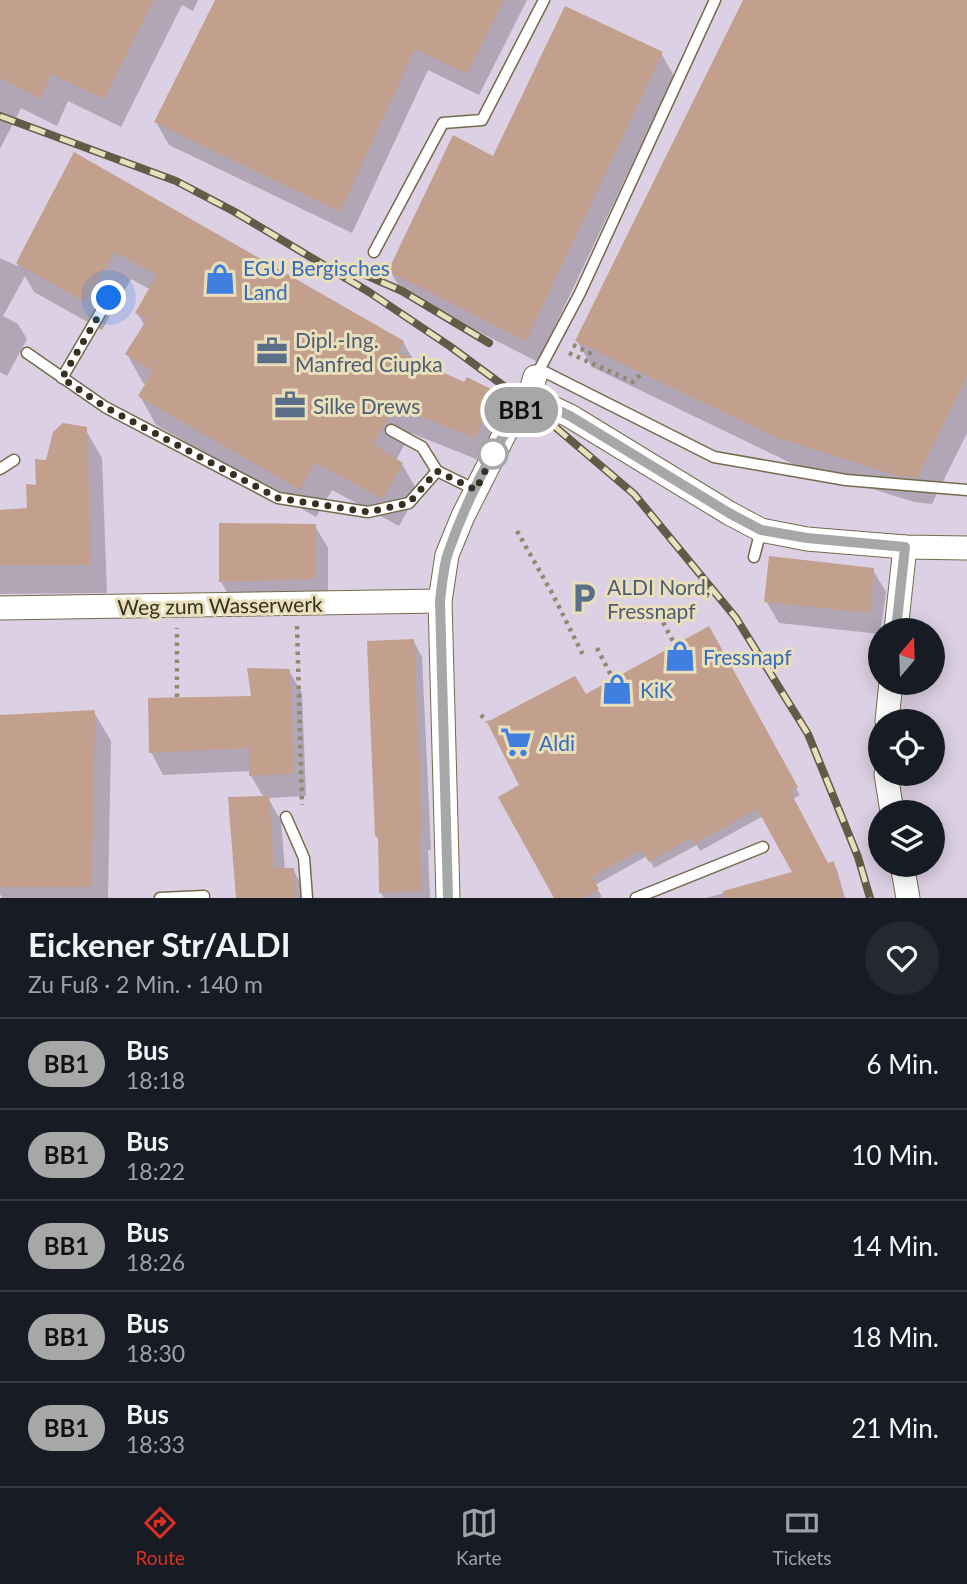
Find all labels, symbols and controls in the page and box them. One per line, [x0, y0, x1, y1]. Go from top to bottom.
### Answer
place label: EGU Bergisches Land [243, 255, 390, 304]
shop icon: EGU Bergisches Land [203, 262, 237, 296]
your location [91, 280, 126, 315]
place label: Dipl.-Ing. Manfred Ciupka [295, 327, 443, 376]
office icon: Dipl.-Ing. Manfred Ciupka [255, 334, 289, 368]
line badge: BB1 [481, 387, 561, 433]
office icon: Silke Drews [273, 388, 307, 422]
place label: Silke Drews [313, 393, 420, 418]
text: BB1 [498, 395, 544, 424]
unlabelled marker [478, 439, 508, 469]
place label: ALDI Nord, Fressnapf [607, 574, 711, 623]
parking icon: ALDI Nord, Fressnapf [567, 581, 601, 615]
street label: Weg zum Wasserwerk [117, 591, 323, 619]
north arrow [868, 618, 945, 695]
map controls [868, 618, 945, 877]
shop icon: Fressnapf [663, 639, 697, 673]
place label: Fressnapf [703, 644, 792, 669]
shop icon: KiK [600, 672, 634, 706]
place label: KiK [640, 677, 673, 702]
button: locate [868, 709, 945, 786]
supermarket icon: Aldi [499, 725, 533, 759]
place label: Aldi [539, 730, 575, 755]
button: layers [868, 800, 945, 877]
button: heart [865, 921, 939, 995]
text: Eickener Str/ALDI [28, 924, 290, 964]
text: Zu Fuß · 2 Min. · 140 m [28, 970, 263, 998]
text: Bus [126, 1034, 169, 1066]
text: 6 Min. [866, 1048, 939, 1080]
text: BB1 [44, 1049, 89, 1078]
text: 18:18 [126, 1066, 185, 1094]
text: Bus [126, 1125, 169, 1157]
text: 10 Min. [851, 1139, 939, 1171]
text: BB1 [44, 1140, 89, 1169]
text: 18:22 [126, 1157, 185, 1185]
text: Bus [126, 1216, 169, 1248]
text: 14 Min. [851, 1230, 939, 1262]
text: BB1 [44, 1231, 89, 1260]
text: 18:26 [126, 1248, 185, 1276]
text: Bus [126, 1307, 169, 1339]
text: 18 Min. [851, 1321, 939, 1353]
text: BB1 [44, 1322, 89, 1351]
text: 18:30 [126, 1339, 185, 1367]
text: Bus [126, 1398, 169, 1430]
text: 21 Min. [851, 1412, 939, 1444]
text: BB1 [44, 1413, 89, 1442]
text: 18:33 [126, 1430, 185, 1458]
tab: Route [135, 1504, 185, 1569]
tab: Karte [456, 1504, 502, 1569]
tab: Tickets [773, 1504, 831, 1569]

